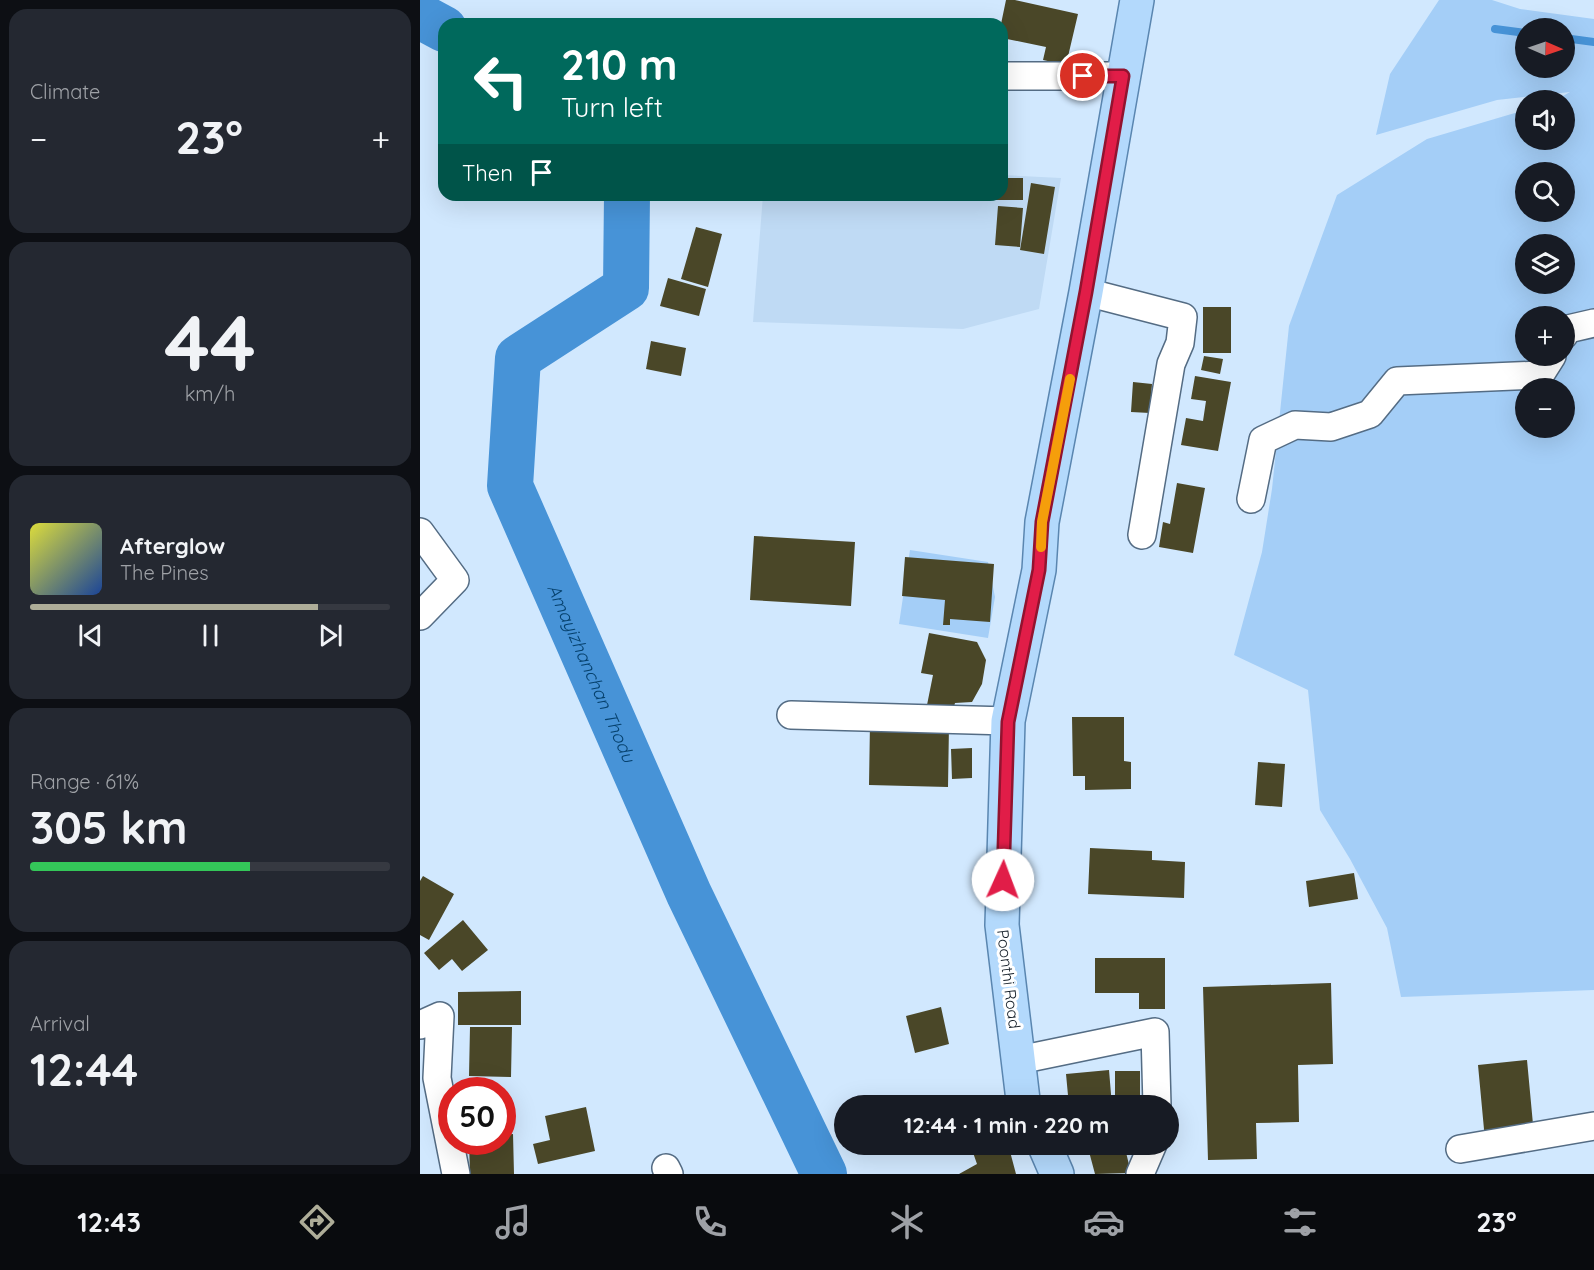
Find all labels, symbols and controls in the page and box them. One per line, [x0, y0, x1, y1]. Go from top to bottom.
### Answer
north arrow [1515, 18, 1575, 78]
map controls [1515, 18, 1575, 438]
text: 210 m [561, 38, 678, 91]
icon: left [462, 42, 540, 120]
pin [1057, 50, 1108, 101]
icon: arrive [1066, 59, 1099, 92]
text: Climate [30, 79, 100, 104]
text: Turn left [561, 90, 663, 124]
button: sound [1515, 90, 1575, 150]
text: 23° [176, 109, 243, 165]
text: − [30, 118, 47, 159]
text: + [371, 118, 390, 159]
icon: arrive [525, 156, 558, 189]
text: Then [462, 159, 513, 187]
button: search [1515, 162, 1575, 222]
button: layers [1515, 234, 1575, 294]
text: 44 [164, 293, 256, 391]
button: + [1515, 306, 1575, 366]
button: − [1515, 378, 1575, 438]
text: km/h [185, 381, 235, 406]
text: Afterglow [120, 532, 225, 560]
text: The Pines [120, 560, 209, 585]
water label: Amayizhanchan Thodu [543, 580, 642, 767]
icon: previous [74, 619, 107, 652]
icon: pause [194, 619, 227, 652]
icon: next [314, 619, 347, 652]
text: Range · 61% [30, 769, 139, 794]
text: 305 km [30, 799, 187, 855]
position arrow [971, 848, 1035, 912]
street label: Poonthi Road [993, 928, 1025, 1030]
text: Arrival [30, 1011, 90, 1036]
text: 12:44 [30, 1041, 138, 1097]
speed limit sign: 50 [438, 1077, 516, 1155]
text: 12:44 · 1 min · 220 m [904, 1111, 1109, 1139]
icon: directions [296, 1201, 338, 1243]
icon: music [492, 1201, 534, 1243]
icon: phone [689, 1201, 731, 1243]
icon: climate [886, 1201, 928, 1243]
icon: car [1083, 1201, 1125, 1243]
icon: filters [1279, 1201, 1321, 1243]
text: 12:43 [77, 1205, 141, 1239]
text: 23° [1476, 1205, 1517, 1239]

